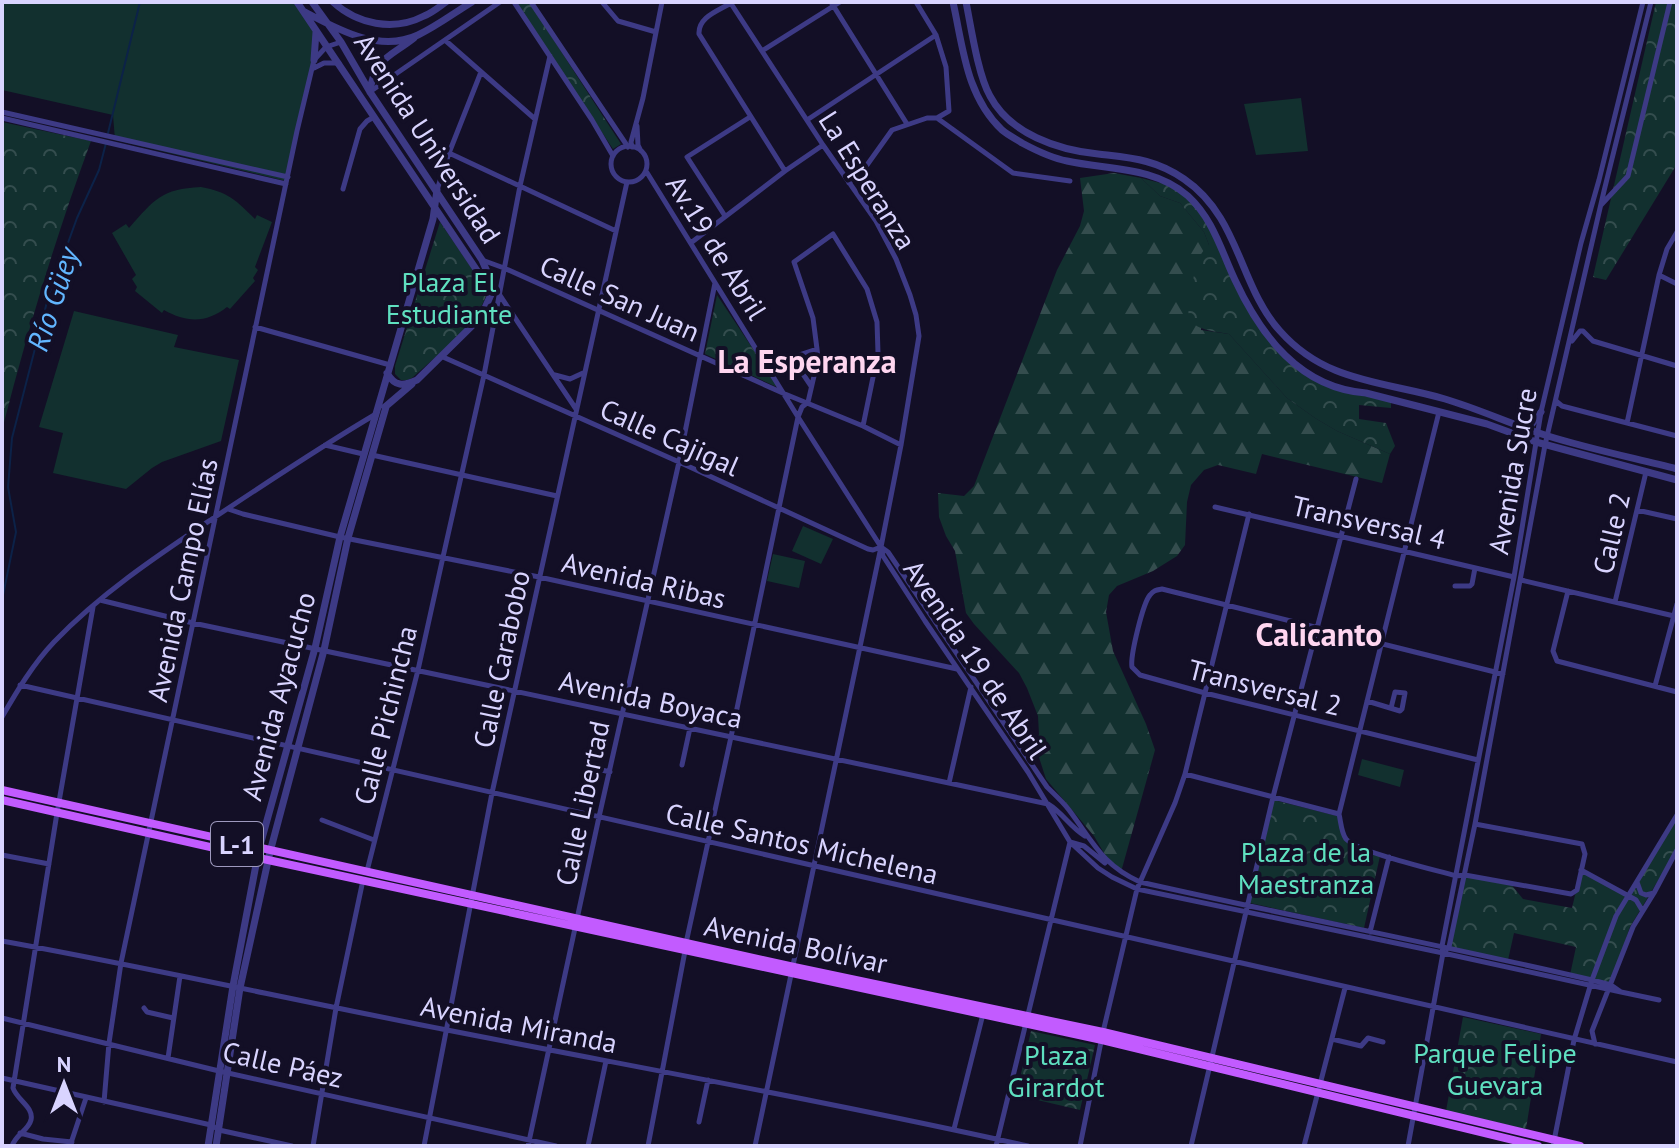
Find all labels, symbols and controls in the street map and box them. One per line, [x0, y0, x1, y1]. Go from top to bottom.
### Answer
street label: Avenida Universidad [346, 26, 510, 250]
street label: La Esperanza [811, 104, 925, 256]
street label: Av.19 de Abril [658, 168, 776, 326]
water label: Río Güey [17, 240, 88, 356]
street label: Calle San Juan [534, 246, 706, 350]
park label: Plaza El Estudiante [386, 263, 512, 332]
district label: La Esperanza [717, 340, 897, 382]
street label: Avenida Sucre [1479, 385, 1545, 557]
street label: Calle Cajigal [594, 390, 746, 484]
street label: Avenida Campo Elías [138, 455, 226, 705]
street label: Transversal 4 [1289, 486, 1449, 558]
street label: Calle 2 [1584, 489, 1638, 577]
street label: Avenida Ribas [558, 543, 730, 617]
street label: Avenida 19 de Abril [896, 552, 1056, 766]
street label: Calle Carabobo [464, 567, 538, 751]
street label: Avenida Ayacucho [232, 588, 324, 804]
district label: Calicanto [1256, 613, 1382, 655]
street label: Calle Pichincha [345, 622, 425, 808]
street label: Transversal 2 [1185, 650, 1345, 724]
street label: Avenida Boyaca [556, 662, 746, 736]
street label: Calle Libertad [546, 717, 618, 889]
street label: Calle Santos Michelena [662, 794, 942, 892]
road number: L-1 [211, 822, 263, 866]
park label: Plaza de la Maestranza [1238, 833, 1374, 902]
street label: Avenida Bolívar [701, 907, 891, 982]
street label: Avenida Miranda [418, 987, 620, 1061]
street label: Calle Páez [219, 1032, 347, 1096]
park label: Parque Felipe Guevara [1413, 1034, 1577, 1103]
park label: Plaza Girardot [1007, 1036, 1105, 1105]
north arrow [24, 1044, 104, 1124]
text: N [57, 1050, 71, 1078]

